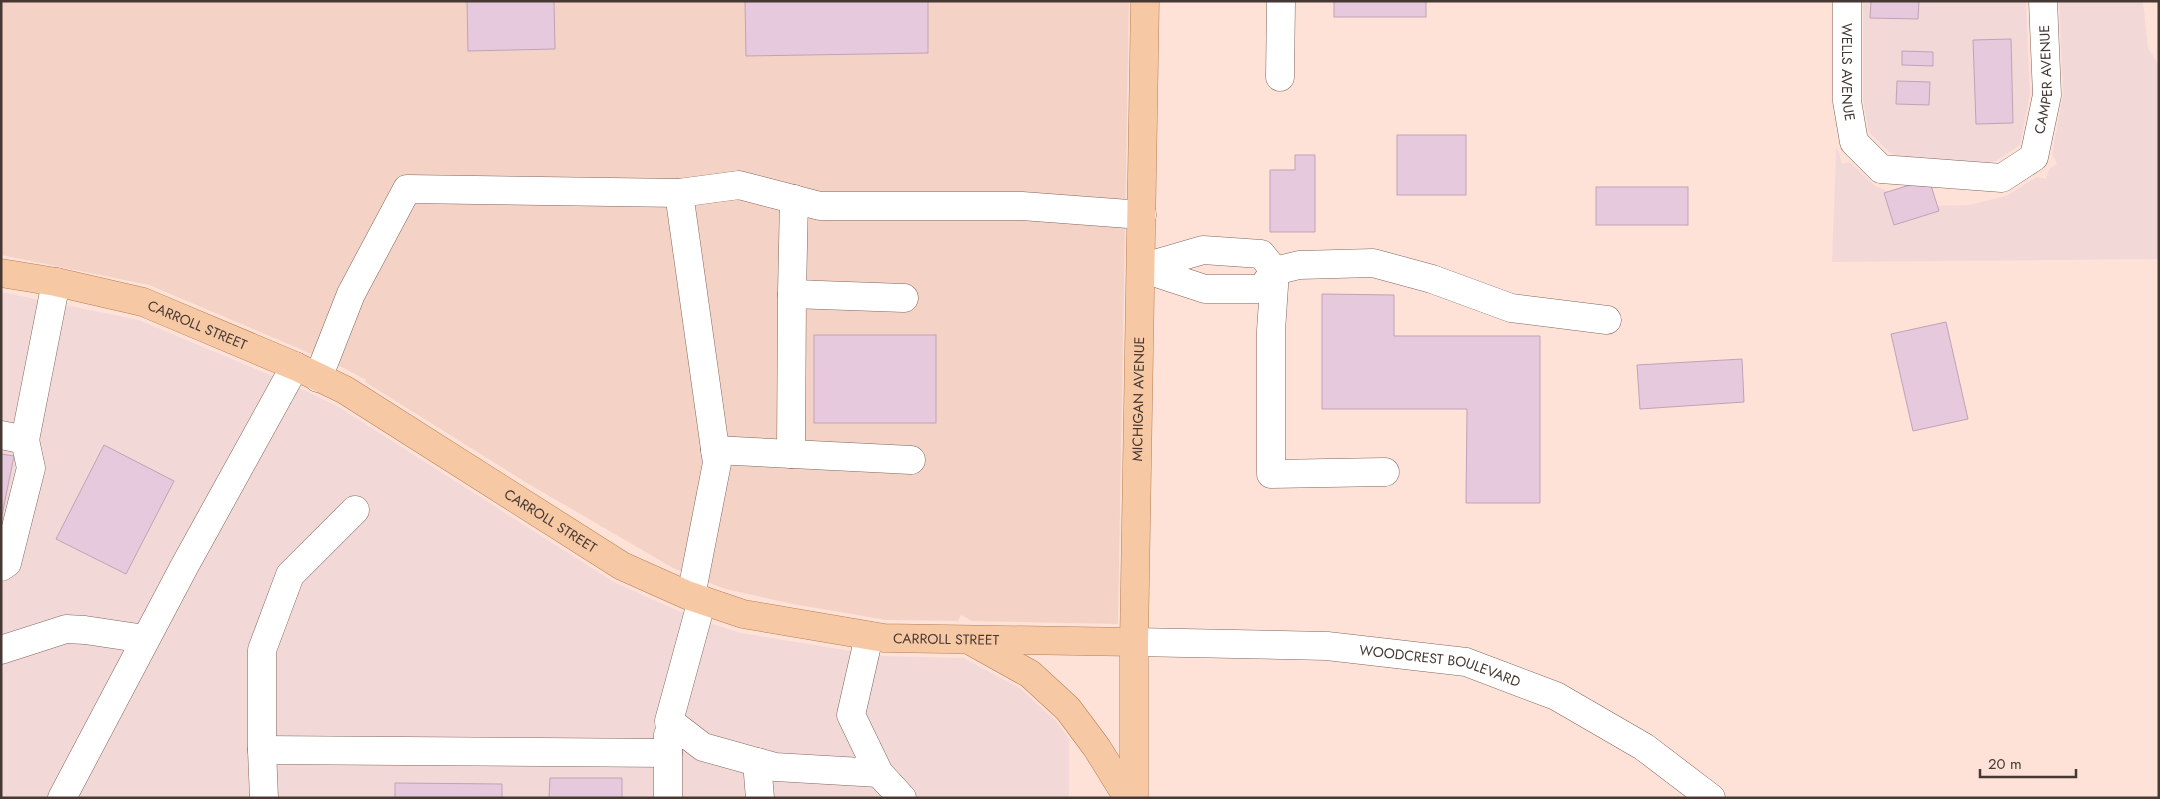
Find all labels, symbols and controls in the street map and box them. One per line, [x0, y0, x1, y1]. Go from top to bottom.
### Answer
street label: WELLS AVENUE [1837, 23, 1860, 123]
street label: CAMPER AVENUE [2029, 25, 2057, 136]
street label: CARROLL STREET [145, 295, 251, 355]
street label: MICHIGAN AVENUE [1127, 337, 1149, 462]
street label: CARROLL STREET [500, 484, 601, 558]
street label: CARROLL STREET [893, 628, 1000, 650]
street label: WOODCREST BOULEVARD [1358, 640, 1523, 692]
scale bar [1980, 746, 2076, 778]
text: 20 m [1988, 753, 2022, 775]

